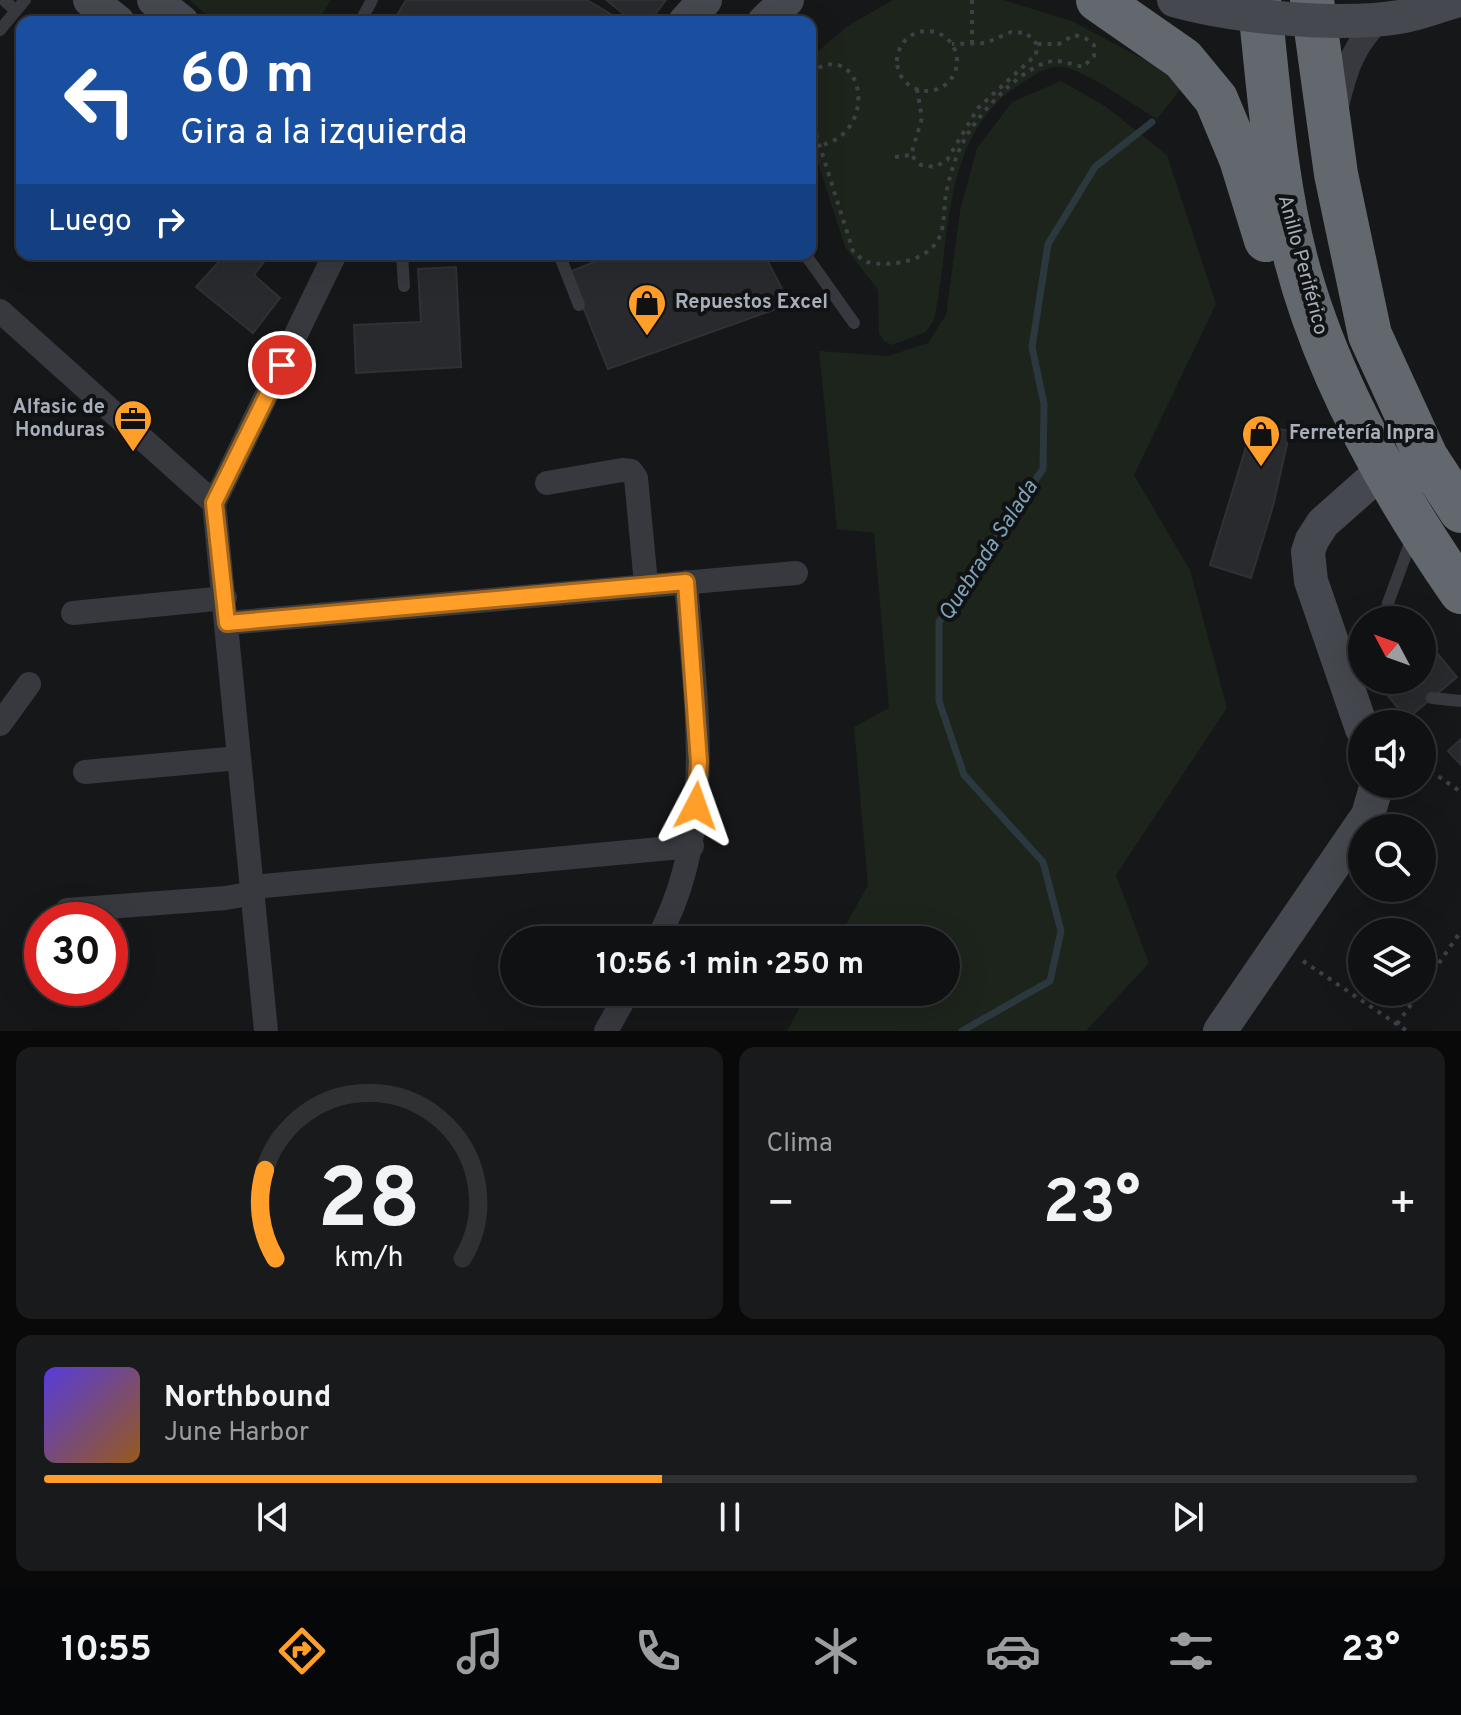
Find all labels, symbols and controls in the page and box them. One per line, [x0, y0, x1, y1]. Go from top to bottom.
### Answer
text: 60 m [180, 42, 314, 112]
icon: left [48, 48, 152, 152]
text: Gira a la izquierda [180, 111, 467, 157]
street label: Anillo Periférico [1271, 192, 1333, 338]
icon: right [148, 200, 192, 244]
text: Luego [48, 204, 132, 241]
shop icon: Repuestos Excel [626, 282, 668, 337]
place label: Repuestos Excel [675, 290, 828, 316]
pin [248, 331, 316, 399]
icon: arrive [260, 343, 304, 387]
place label: Alfasic de Honduras [13, 395, 105, 444]
office icon: Alfasic de Honduras [112, 398, 154, 453]
shop icon: Ferretería Inpra [1240, 413, 1282, 468]
place label: Ferretería Inpra [1289, 421, 1435, 447]
water label: Quebrada Salada [933, 475, 1045, 626]
north arrow [1348, 606, 1436, 694]
map controls [1348, 606, 1436, 1006]
button: sound [1348, 710, 1436, 798]
position arrow [654, 764, 738, 848]
button: search [1348, 814, 1436, 902]
speed limit sign: 30 [24, 902, 128, 1006]
button: layers [1348, 918, 1436, 1006]
text: 10:56 · 1 min · 250 m [596, 947, 864, 984]
text: Clima [767, 1128, 833, 1161]
text: 28 [318, 1152, 421, 1257]
text: 23° [1043, 1168, 1141, 1244]
text: − [767, 1178, 795, 1234]
text: + [1389, 1178, 1417, 1234]
text: km/h [335, 1241, 404, 1277]
text: Northbound [164, 1380, 331, 1417]
text: June Harbor [164, 1417, 309, 1450]
icon: previous [251, 1495, 295, 1539]
icon: pause [708, 1495, 752, 1539]
icon: next [1166, 1495, 1210, 1539]
icon: directions [274, 1623, 330, 1679]
icon: music [452, 1623, 508, 1679]
icon: phone [630, 1623, 686, 1679]
icon: climate [808, 1623, 864, 1679]
icon: car [985, 1623, 1041, 1679]
icon: filters [1163, 1623, 1219, 1679]
text: 10:55 [61, 1628, 152, 1674]
text: 23° [1341, 1628, 1400, 1674]

